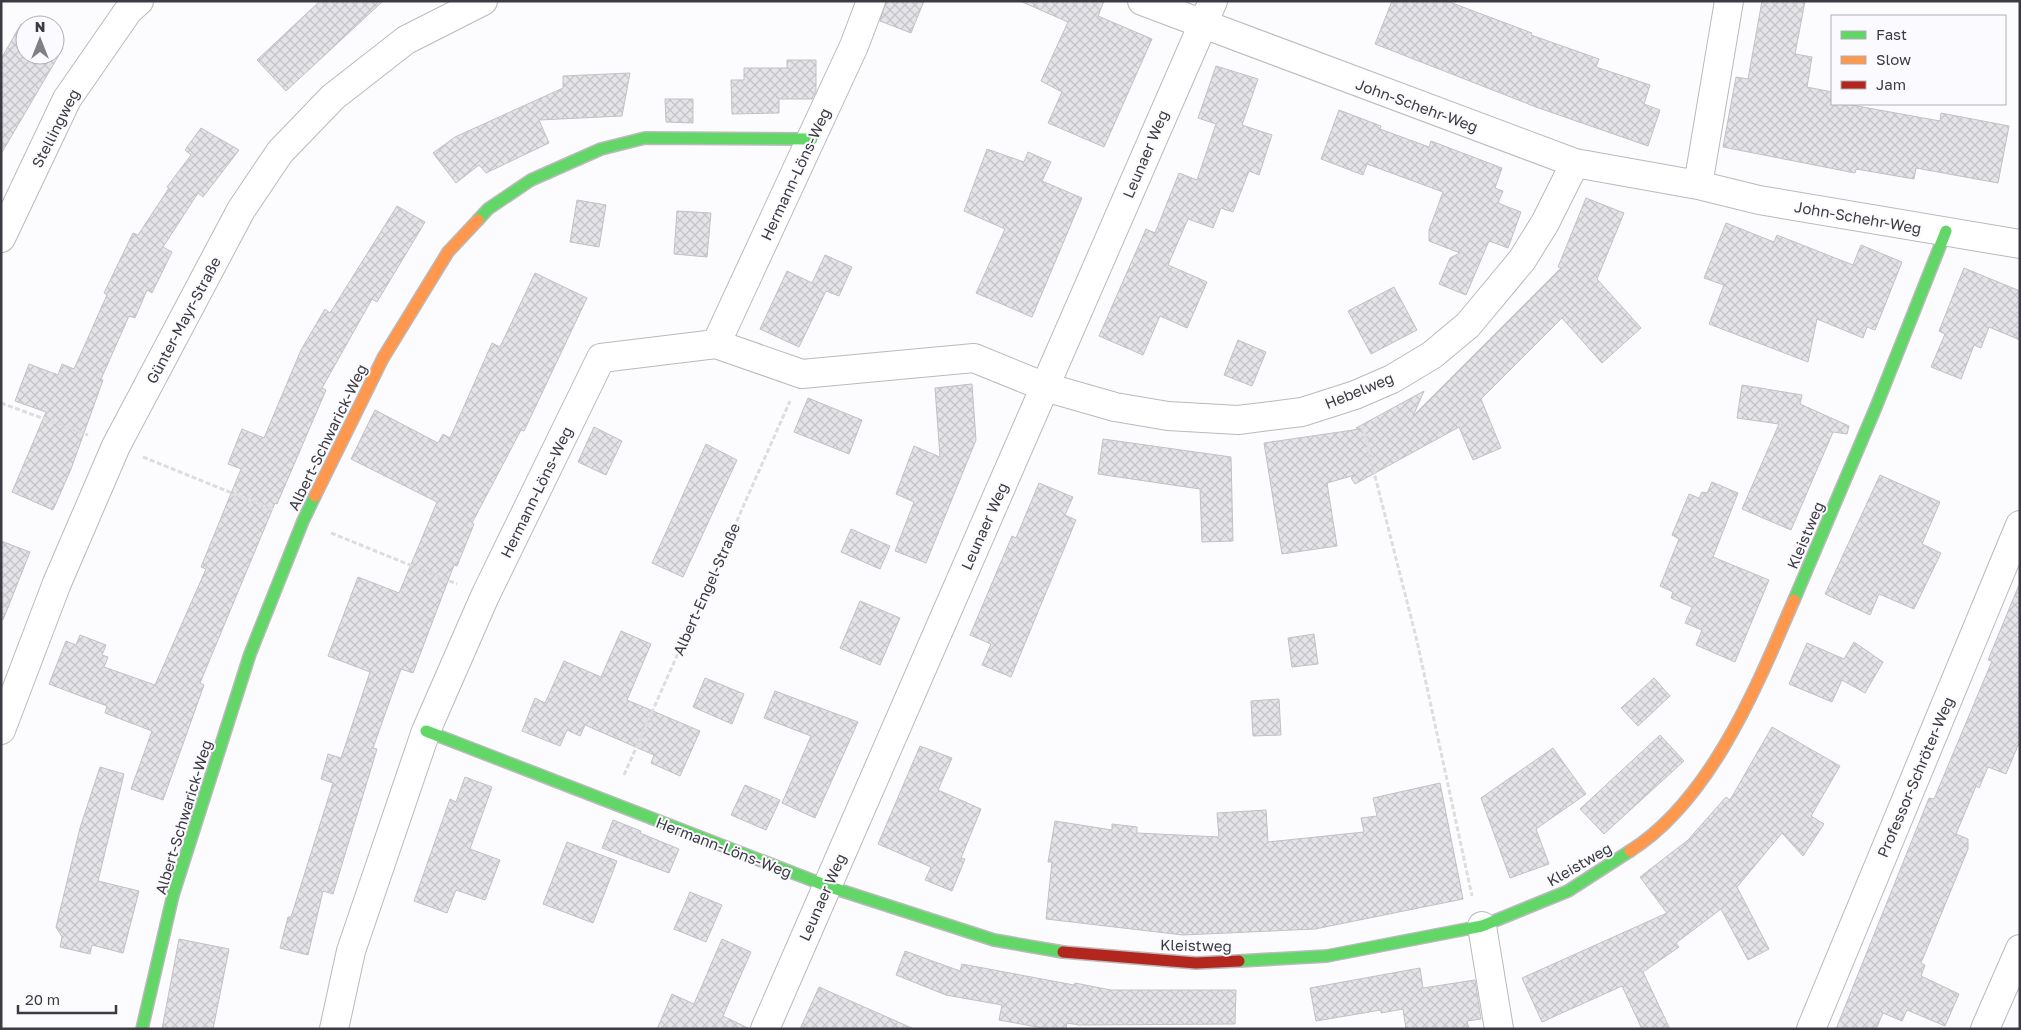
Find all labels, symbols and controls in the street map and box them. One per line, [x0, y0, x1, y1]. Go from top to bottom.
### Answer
north arrow [15, 15, 65, 65]
legend [1831, 15, 2006, 105]
text: N [35, 18, 45, 35]
text: Fast [1876, 25, 1907, 43]
text: Slow [1876, 50, 1911, 68]
street label: John-Schehr-Weg [1353, 75, 1481, 135]
text: Jam [1876, 75, 1906, 93]
street label: Stellingweg [27, 86, 83, 170]
street label: Hermann-Löns-Weg [756, 105, 834, 243]
street label: Leunaer Weg [1118, 107, 1172, 201]
street label: John-Schehr-Weg [1793, 197, 1923, 237]
street label: Günter-Mayr-Straße [142, 253, 224, 387]
street label: Albert-Schwarick-Weg [284, 361, 370, 513]
street label: Hebelweg [1322, 368, 1396, 412]
street label: Hermann-Löns-Weg [496, 423, 576, 561]
street label: Leunaer Weg [957, 479, 1011, 573]
street label: Kleistweg [1783, 499, 1827, 571]
street label: Albert-Engel-Straße [669, 520, 743, 658]
street label: Professor-Schröter-Weg [1873, 694, 1957, 860]
street label: Albert-Schwarick-Weg [151, 738, 215, 896]
street label: Hermann-Löns-Weg [654, 813, 794, 881]
street label: Kleistweg [1543, 838, 1615, 890]
street label: Leunaer Weg [795, 850, 849, 944]
street label: Kleistweg [1160, 935, 1232, 955]
scale bar [18, 982, 115, 1014]
text: 20 m [25, 990, 60, 1008]

